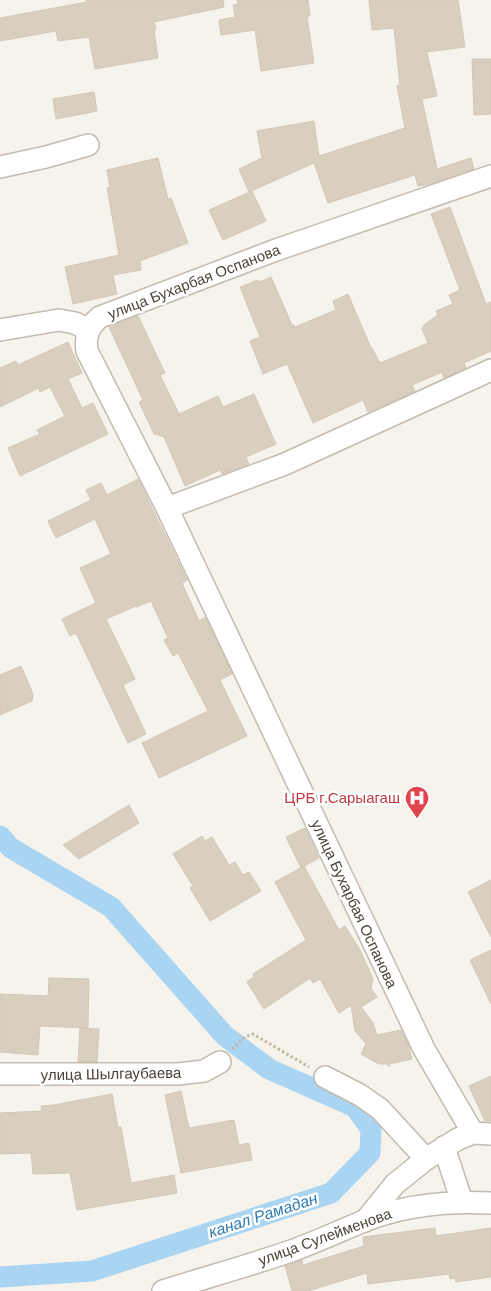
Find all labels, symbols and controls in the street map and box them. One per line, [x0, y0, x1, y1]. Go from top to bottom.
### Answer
street label: улица Бухарбая Оспанова [105, 240, 284, 324]
hospital icon: ЦРБ г.Сарыагаш [404, 785, 430, 819]
place label: ЦРБ г.Сарыагаш [284, 788, 400, 808]
street label: улица Бухарбая Оспанова [306, 817, 402, 992]
street label: улица Шылгаубаева [41, 1063, 182, 1085]
water label: канал Рамадан [206, 1187, 320, 1243]
street label: улица Сулейменова [256, 1203, 395, 1270]

